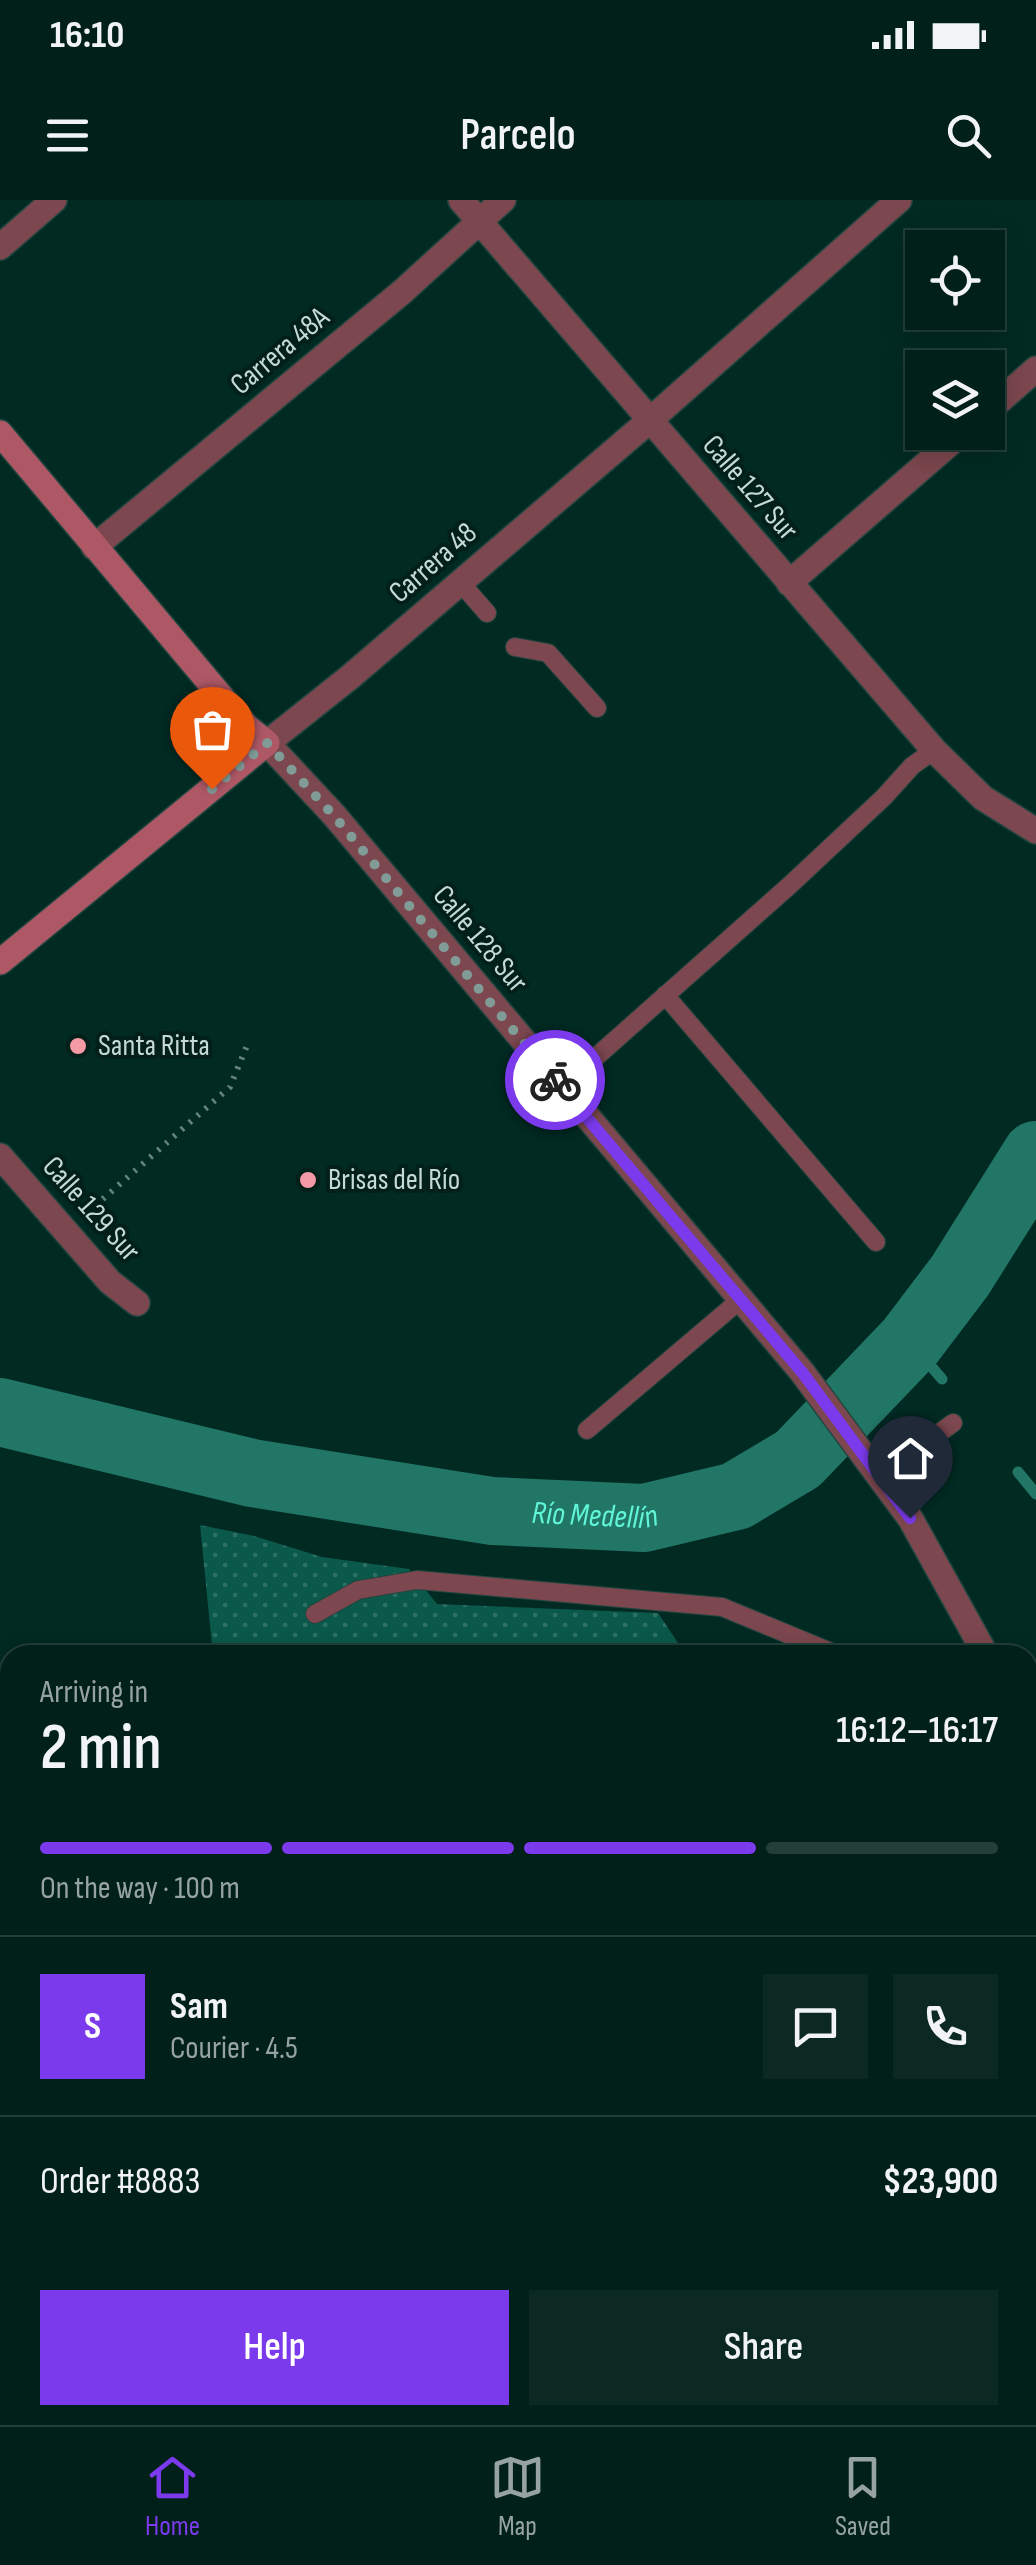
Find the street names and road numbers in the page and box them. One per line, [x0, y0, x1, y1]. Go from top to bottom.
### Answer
street label: Carrera 48A [223, 299, 337, 403]
street label: Calle 127 Sur [695, 428, 806, 548]
street label: Carrera 48 [382, 515, 484, 611]
street label: Calle 128 Sur [425, 878, 535, 1000]
street label: Calle 129 Sur [35, 1149, 148, 1269]

